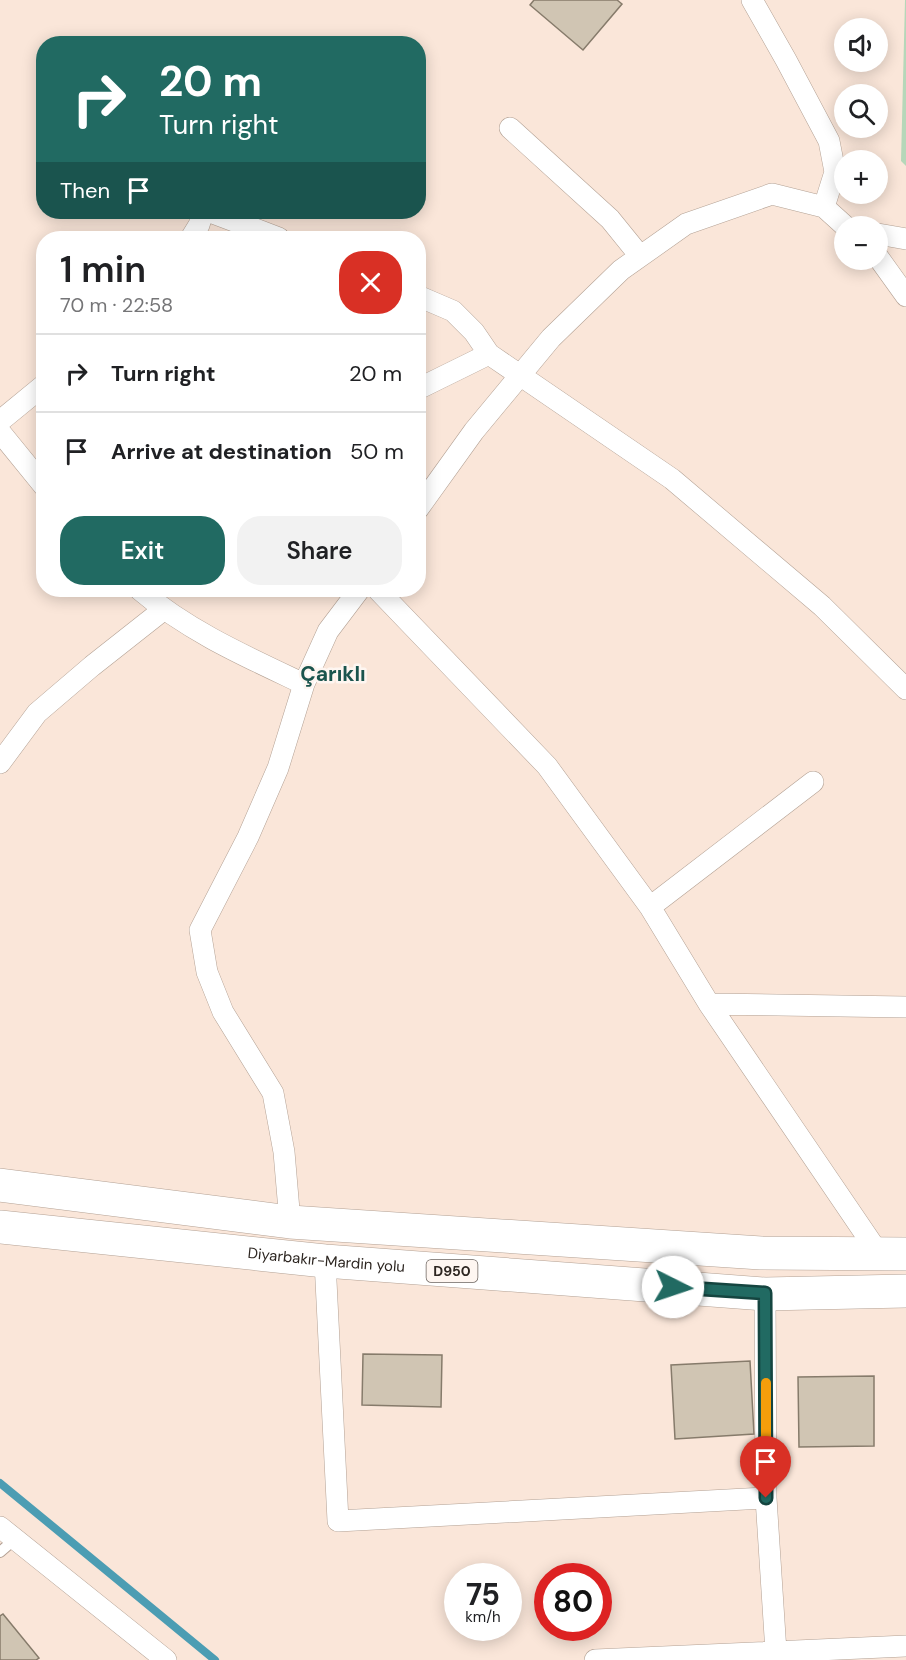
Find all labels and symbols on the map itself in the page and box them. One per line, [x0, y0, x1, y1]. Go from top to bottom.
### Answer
district label: Çarıklı [300, 660, 366, 688]
street label: Diyarbakır-Mardin yolu [247, 1243, 406, 1277]
position arrow [641, 1255, 705, 1319]
road number: D950 [426, 1260, 478, 1282]
pin [740, 1436, 791, 1498]
speed limit sign: 80 [534, 1563, 612, 1641]

